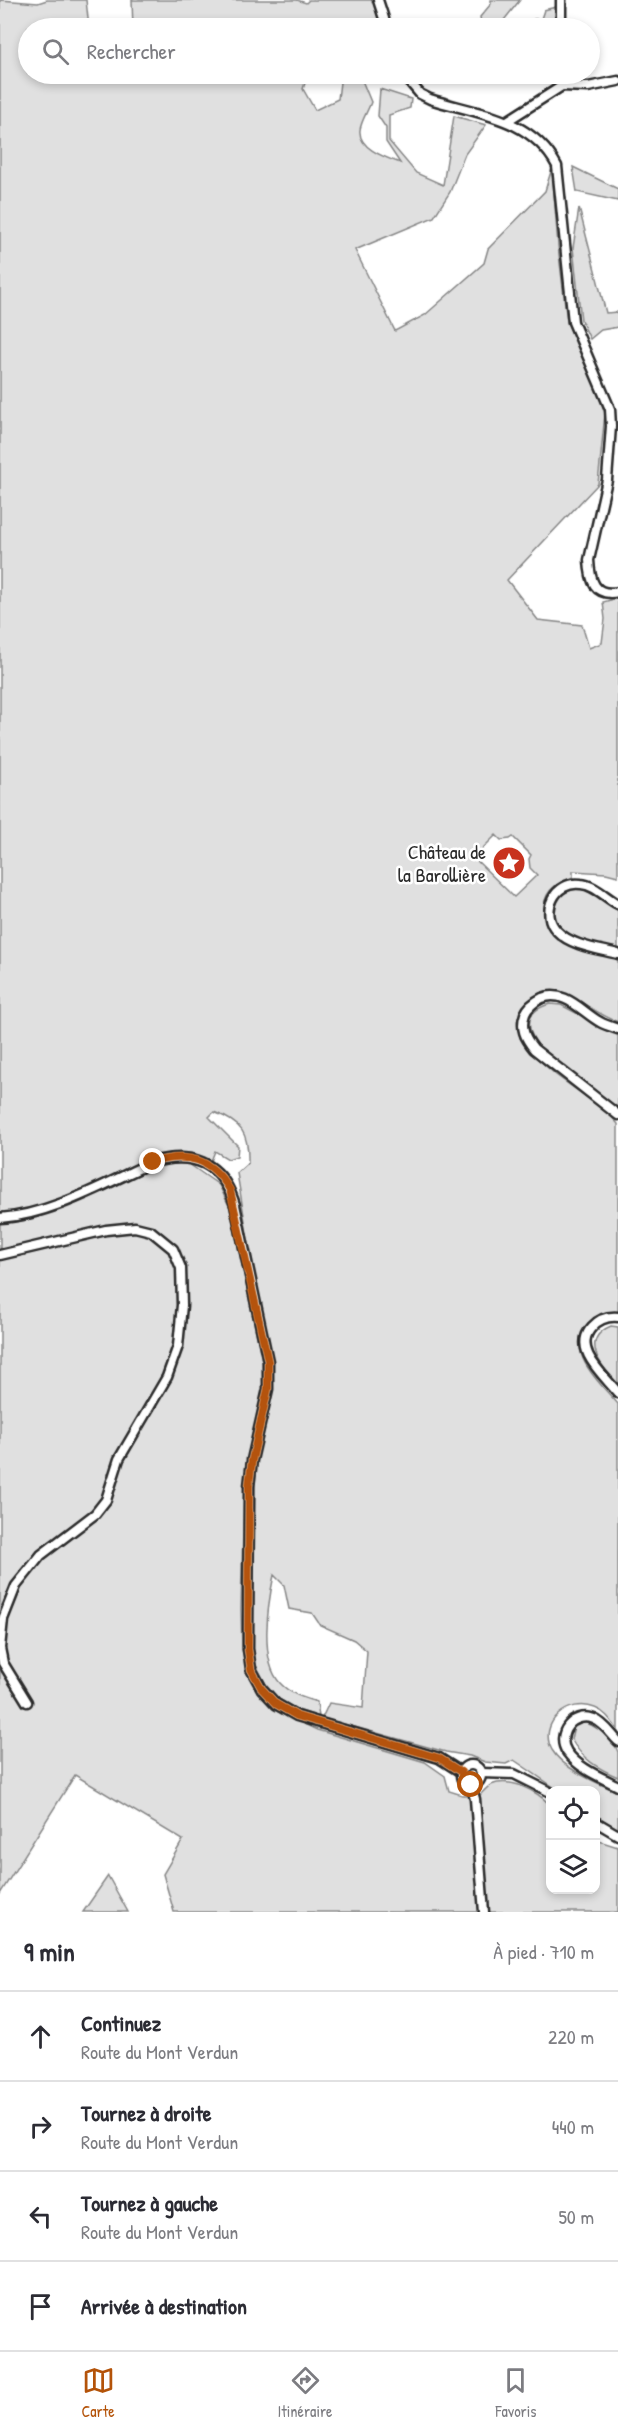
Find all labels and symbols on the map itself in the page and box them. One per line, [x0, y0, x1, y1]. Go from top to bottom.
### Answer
place label: Château de la Barollière [398, 838, 486, 888]
place icon: Château de la Barollière [491, 845, 527, 881]
route end [139, 1148, 165, 1174]
route start [457, 1771, 483, 1797]

